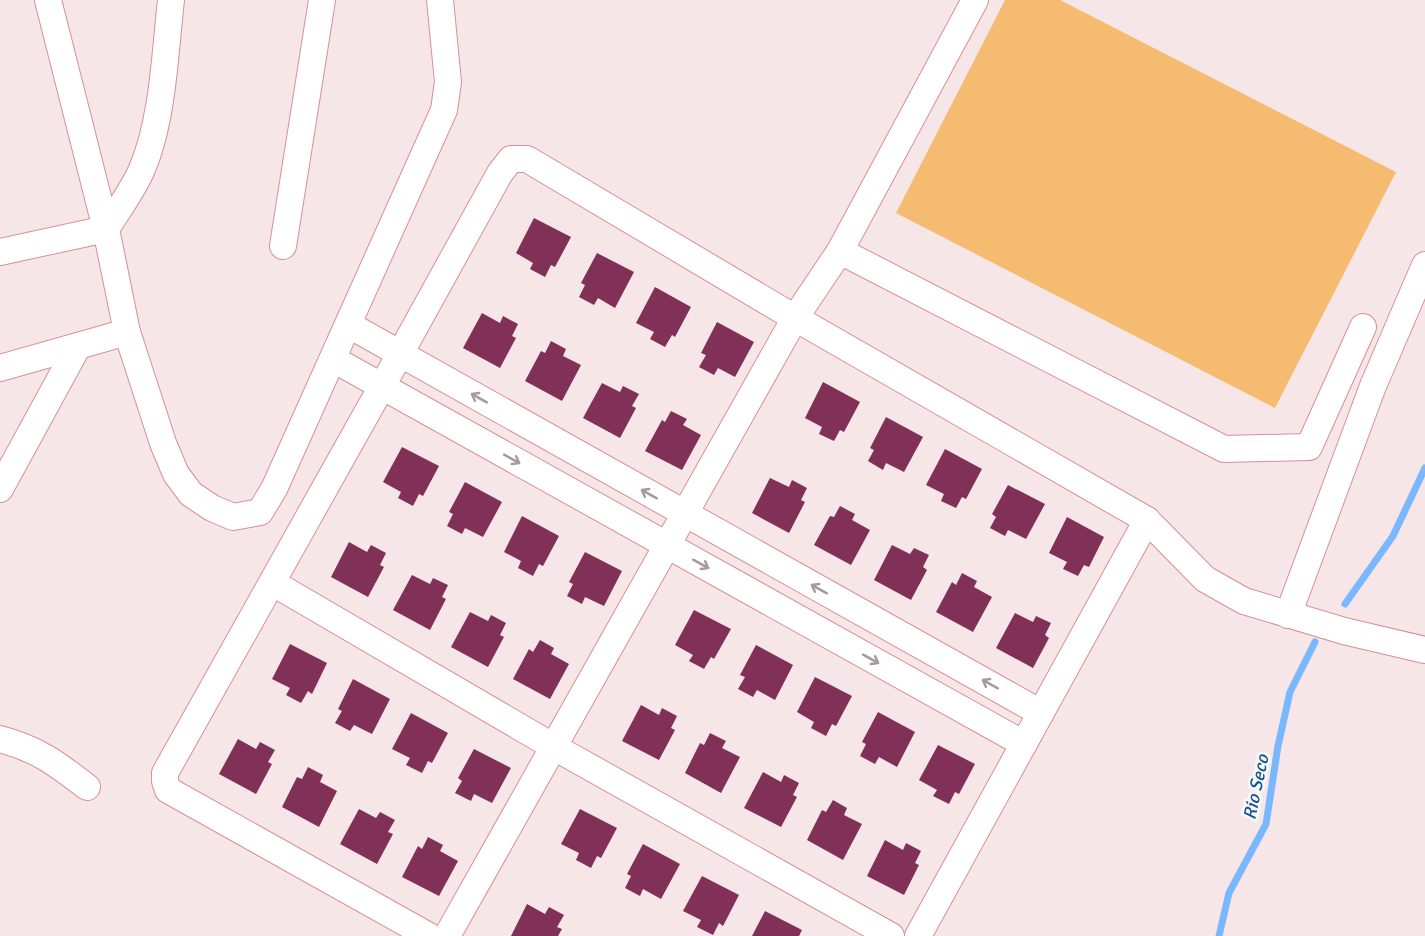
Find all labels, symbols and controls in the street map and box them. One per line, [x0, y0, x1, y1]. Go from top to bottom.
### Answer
one-way arrow [471, 392, 488, 404]
one-way arrow [503, 453, 520, 465]
one-way arrow [641, 488, 659, 499]
one-way arrow [692, 558, 709, 570]
one-way arrow [811, 583, 829, 594]
one-way arrow [862, 653, 879, 665]
one-way arrow [981, 678, 998, 690]
water label: Rio Seco [1238, 751, 1274, 821]

